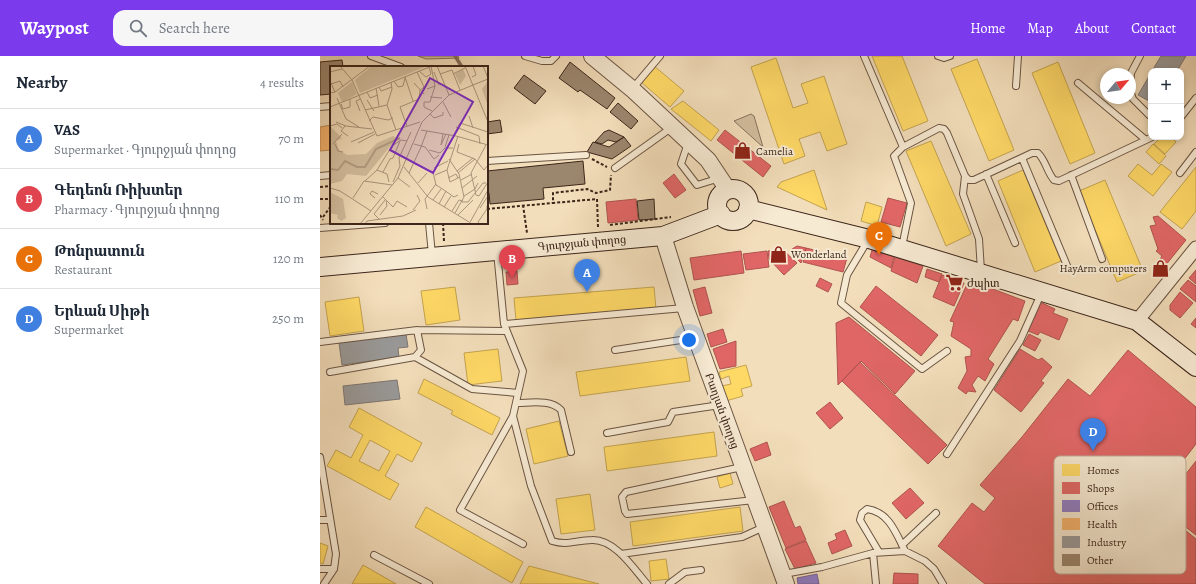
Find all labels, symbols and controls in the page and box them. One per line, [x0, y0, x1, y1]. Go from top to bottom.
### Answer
search box [113, 10, 393, 46]
text: Waypost [20, 15, 89, 41]
icon: search [127, 17, 149, 39]
text: Search here [159, 18, 230, 38]
text: Home [970, 19, 1005, 38]
text: Map [1027, 19, 1053, 38]
text: About [1075, 19, 1109, 38]
text: Contact [1131, 19, 1176, 38]
inset map [330, 66, 488, 224]
north arrow [1100, 68, 1136, 104]
map controls [1148, 68, 1184, 140]
button: + [1148, 68, 1184, 104]
text: Nearby [16, 71, 67, 94]
text: 4 results [260, 74, 304, 91]
button: − [1148, 104, 1184, 140]
text: VAS [54, 120, 80, 140]
text: A [25, 130, 33, 147]
text: 70 m [278, 130, 304, 147]
text: Supermarket · Գյուրջյան փողոց [54, 141, 236, 158]
shop icon: Camelia [733, 141, 753, 161]
place label: Camelia [756, 144, 794, 159]
text: Գեդեոն Ռիխտեր [54, 180, 182, 200]
text: B [25, 190, 33, 207]
text: 110 m [275, 190, 304, 207]
text: Pharmacy · Գյուրջյան փողոց [54, 201, 220, 218]
pin: C [866, 222, 892, 255]
street label: Գյուրջյան փողոց [537, 232, 627, 254]
text: Թոնրատուն [54, 241, 145, 261]
shop icon: Wonderland [768, 244, 788, 264]
pin: B [499, 245, 525, 278]
place label: Wonderland [790, 247, 847, 262]
text: C [25, 250, 33, 267]
text: 120 m [273, 250, 304, 267]
shop icon: HayArm computers [1150, 258, 1170, 278]
pin: A [574, 259, 600, 292]
text: Restaurant [54, 261, 112, 278]
place label: HayArm computers [1059, 261, 1147, 276]
supermarket icon: Ժպիտ [944, 273, 964, 293]
place label: Ժպիտ [967, 276, 1000, 291]
text: Երևան Սիթի [54, 301, 150, 321]
text: D [24, 310, 34, 327]
text: 250 m [272, 310, 304, 327]
text: Supermarket [54, 321, 124, 338]
your location [679, 330, 699, 350]
street label: Բաղյան փողոց [701, 371, 743, 451]
pin: D [1080, 418, 1106, 451]
legend [1054, 456, 1186, 574]
text: Homes [1087, 463, 1119, 478]
text: Shops [1087, 481, 1114, 496]
text: Offices [1087, 499, 1118, 514]
text: Health [1087, 517, 1117, 532]
text: Industry [1087, 535, 1126, 550]
text: Other [1087, 553, 1113, 568]

